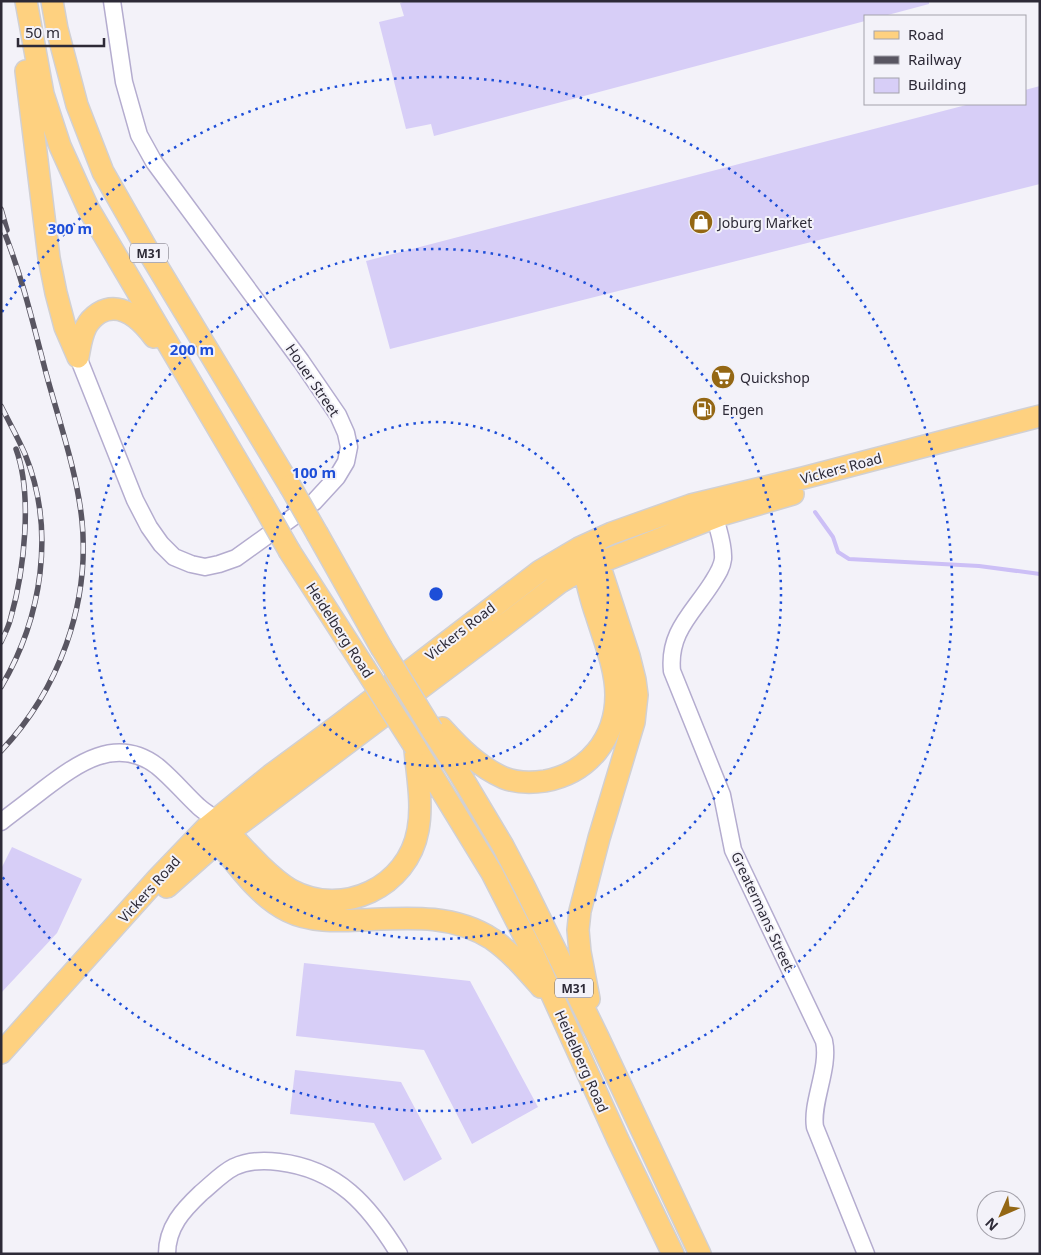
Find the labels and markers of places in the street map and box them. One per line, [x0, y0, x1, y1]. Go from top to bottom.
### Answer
shop icon: Joburg Market [688, 209, 714, 235]
place label: Joburg Market [716, 213, 812, 232]
supermarket icon: Quickshop [710, 364, 736, 390]
place label: Quickshop [740, 368, 810, 387]
fuel station icon: Engen [691, 396, 717, 422]
place label: Engen [722, 400, 764, 419]
centre of rings [427, 585, 445, 603]

